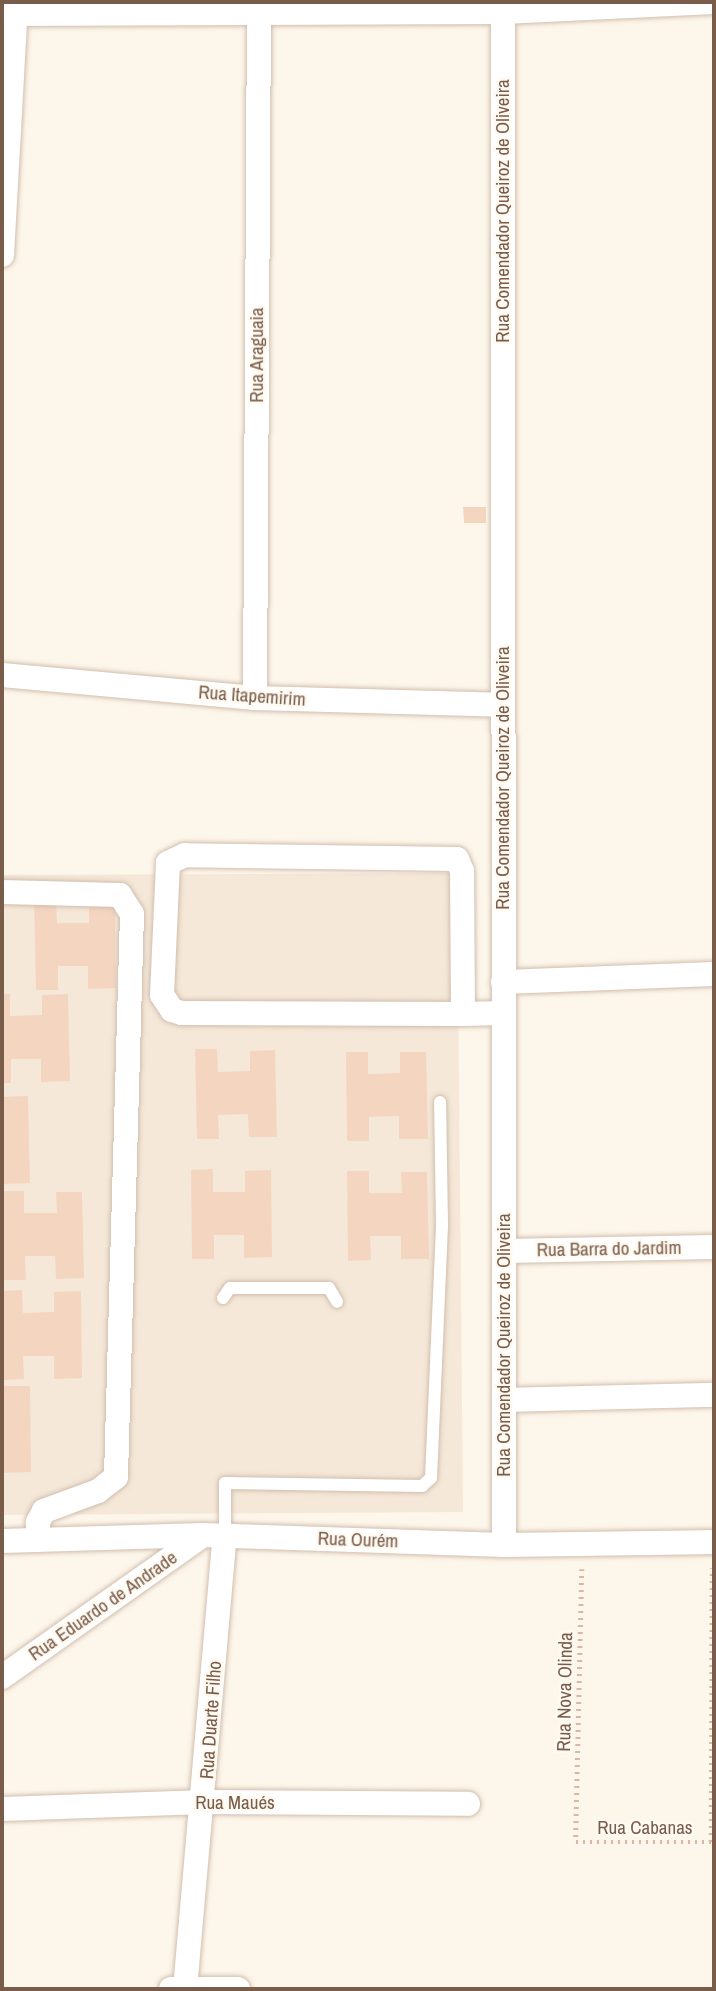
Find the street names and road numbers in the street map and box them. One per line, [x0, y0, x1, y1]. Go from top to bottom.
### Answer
street label: Rua Comendador Queiroz de Oliveira [492, 79, 514, 343]
street label: Rua Araguaia [246, 307, 268, 403]
street label: Rua Comendador Queiroz de Oliveira [492, 646, 514, 910]
street label: Rua Itapemirim [198, 681, 306, 711]
street label: Rua Comendador Queiroz de Oliveira [493, 1213, 515, 1477]
street label: Rua Barra do Jardim [537, 1236, 681, 1262]
street label: Rua Ourém [317, 1527, 399, 1553]
street label: Rua Eduardo de Andrade [24, 1546, 182, 1666]
street label: Rua Nova Olinda [553, 1632, 577, 1752]
street label: Rua Duarte Filho [195, 1660, 227, 1780]
street label: Rua Maués [195, 1792, 275, 1814]
street label: Rua Cabanas [597, 1817, 693, 1839]

